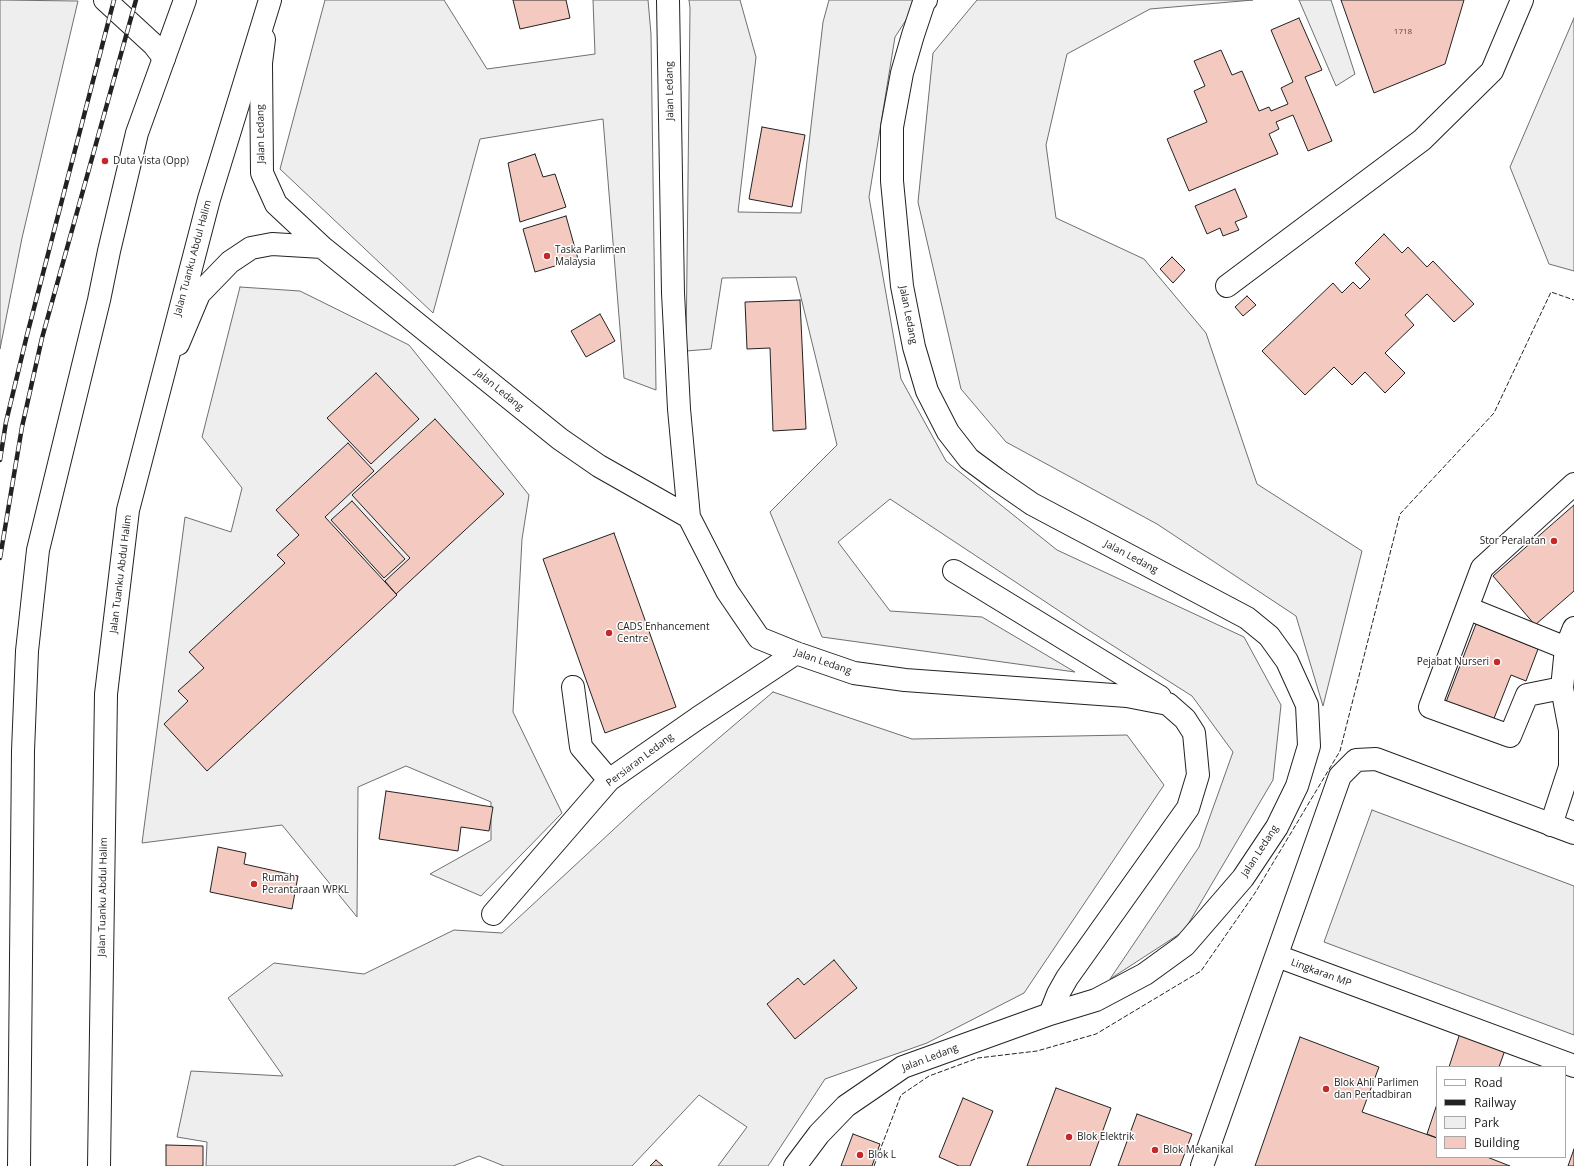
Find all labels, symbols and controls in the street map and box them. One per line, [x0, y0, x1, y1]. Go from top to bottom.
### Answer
house number: 1718 [1394, 27, 1412, 37]
street label: Jalan Ledang [663, 61, 677, 121]
street label: Jalan Ledang [254, 104, 268, 164]
place label: Duta Vista (Opp) [113, 155, 189, 167]
marker: Duta Vista (Opp) [100, 156, 110, 166]
street label: Jalan Tuanku Abdul Halim [172, 199, 214, 317]
place label: Taska Parlimen Malaysia [555, 244, 626, 268]
marker: Taska Parlimen Malaysia [542, 251, 552, 261]
street label: Jalan Ledang [896, 285, 920, 345]
street label: Jalan Ledang [472, 367, 526, 413]
street label: Jalan Tuanku Abdul Halim [108, 514, 134, 634]
place label: Stor Peralatan [1480, 535, 1546, 547]
marker: Stor Peralatan [1549, 536, 1559, 546]
street label: Jalan Ledang [1102, 538, 1160, 576]
place label: CADS Enhancement Centre [617, 621, 709, 644]
marker: CADS Enhancement Centre [604, 628, 614, 638]
street label: Jalan Ledang [793, 647, 853, 677]
place label: Pejabat Nurseri [1417, 656, 1489, 668]
marker: Pejabat Nurseri [1492, 657, 1502, 667]
street label: Persiaran Ledang [604, 731, 676, 789]
street label: Jalan Ledang [1239, 823, 1281, 879]
street label: Jalan Tuanku Abdul Halim [96, 837, 110, 957]
place label: Rumah Perantaraan WPKL [262, 872, 349, 896]
marker: Rumah Perantaraan WPKL [249, 879, 259, 889]
street label: Lingkaran MP [1289, 957, 1353, 989]
street label: Jalan Ledang [900, 1042, 960, 1074]
legend [1436, 1066, 1566, 1158]
text: Road [1474, 1074, 1503, 1091]
place label: Blok Ahli Parlimen dan Pentadbiran [1334, 1077, 1419, 1100]
marker: Blok Ahli Parlimen dan Pentadbiran [1321, 1084, 1331, 1094]
text: Railway [1474, 1094, 1516, 1111]
text: Park [1474, 1114, 1499, 1131]
place label: Blok Elektrik [1077, 1131, 1134, 1143]
marker: Blok Elektrik [1064, 1132, 1074, 1142]
text: Building [1474, 1134, 1519, 1151]
place label: Blok Mekanikal [1163, 1144, 1233, 1156]
marker: Blok Mekanikal [1150, 1145, 1160, 1155]
place label: Blok L [868, 1149, 896, 1161]
marker: Blok L [855, 1150, 865, 1160]

